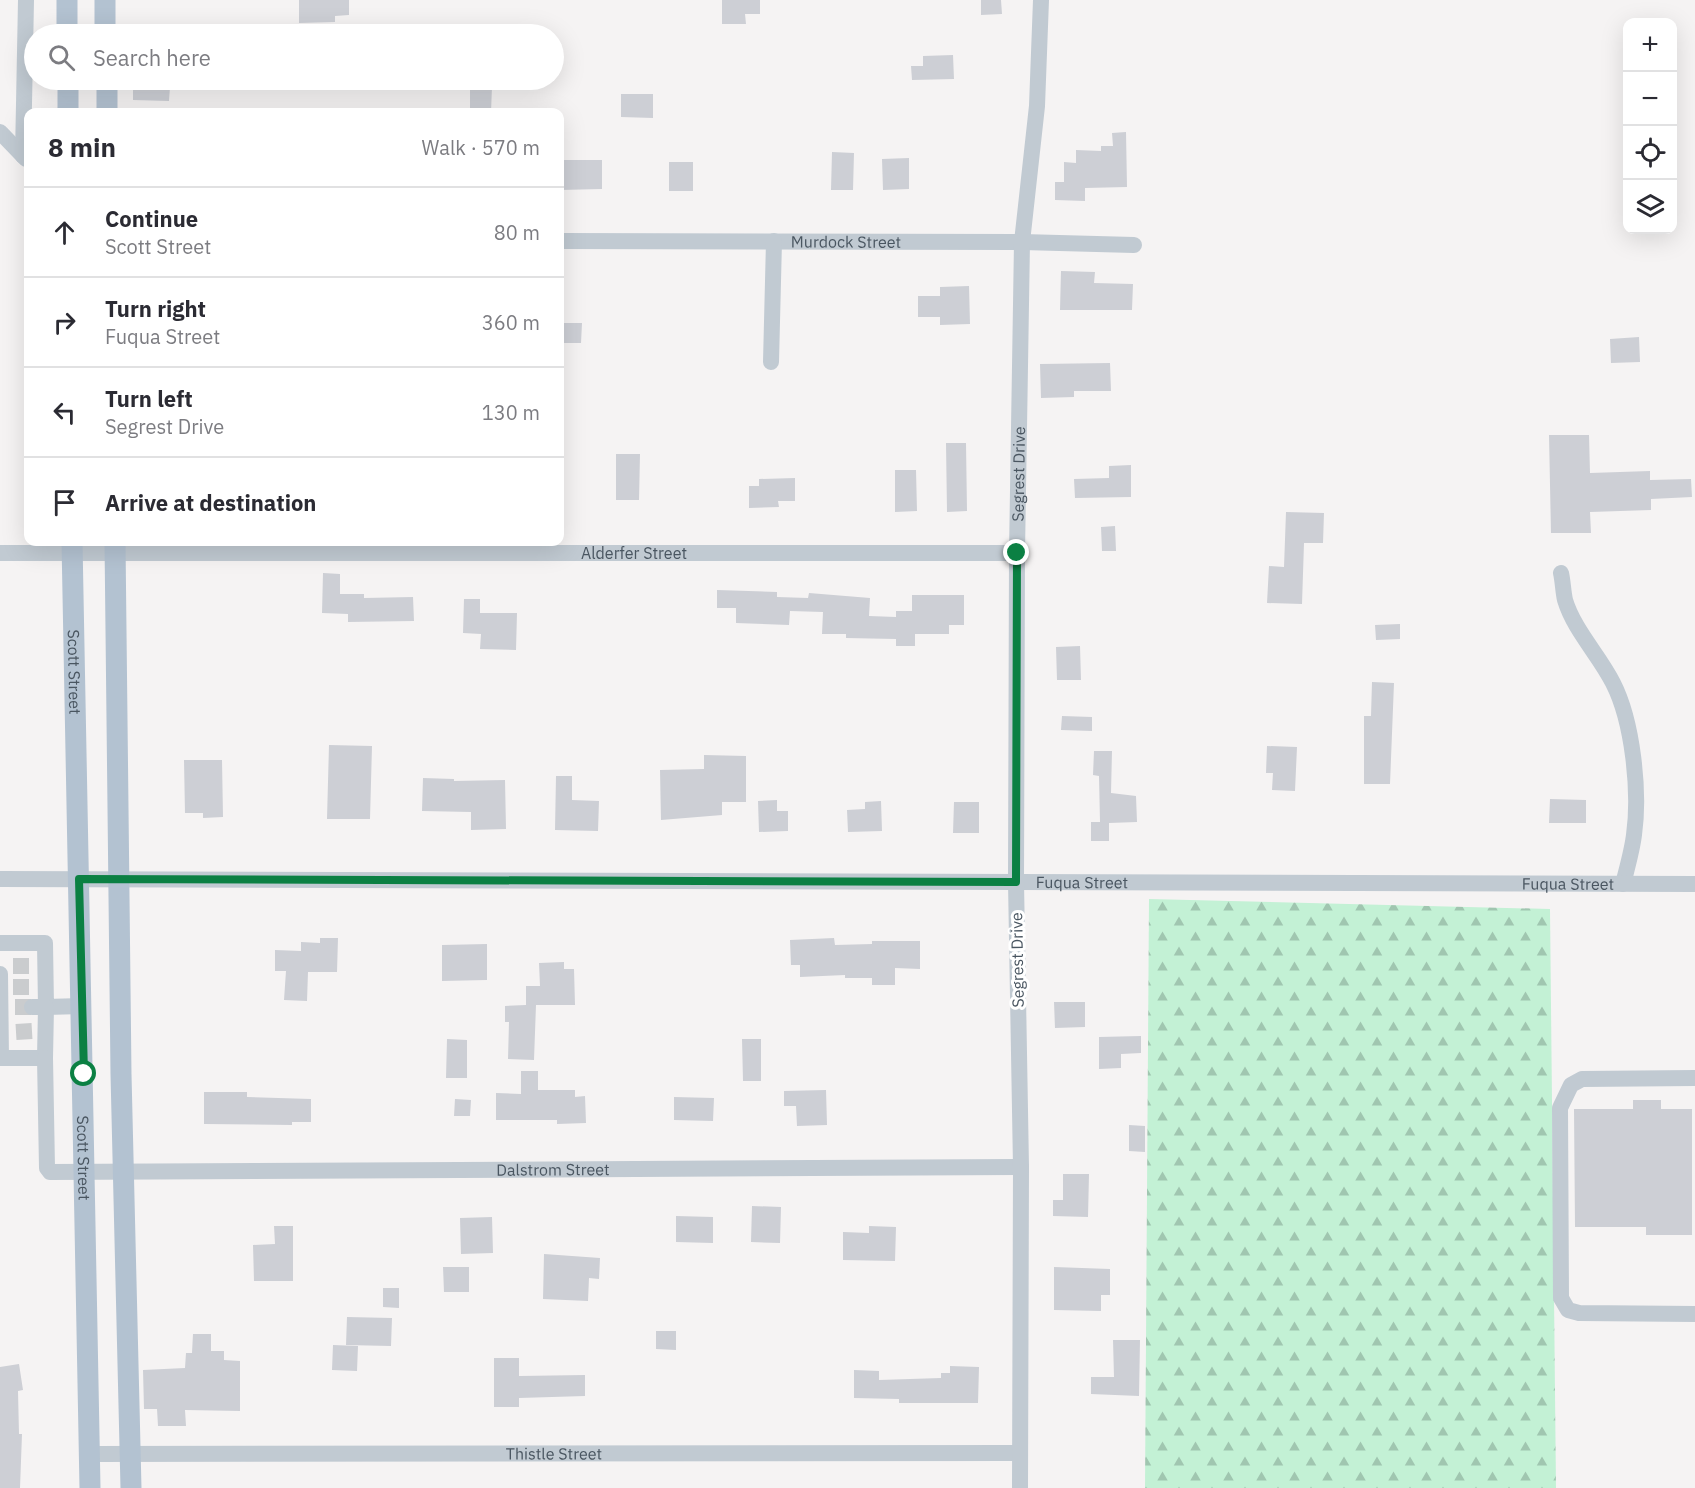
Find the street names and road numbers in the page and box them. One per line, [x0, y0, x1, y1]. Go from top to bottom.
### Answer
street label: Murdock Street [791, 231, 901, 252]
street label: Segrest Drive [1008, 426, 1029, 522]
street label: Alderfer Street [581, 543, 687, 563]
street label: Scott Street [64, 629, 85, 715]
street label: Fuqua Street [1036, 872, 1128, 892]
street label: Fuqua Street [1522, 873, 1614, 894]
street label: Segrest Drive [1006, 912, 1028, 1008]
street label: Scott Street [73, 1115, 95, 1201]
street label: Dalstrom Street [496, 1159, 610, 1180]
street label: Thistle Street [506, 1443, 602, 1464]

